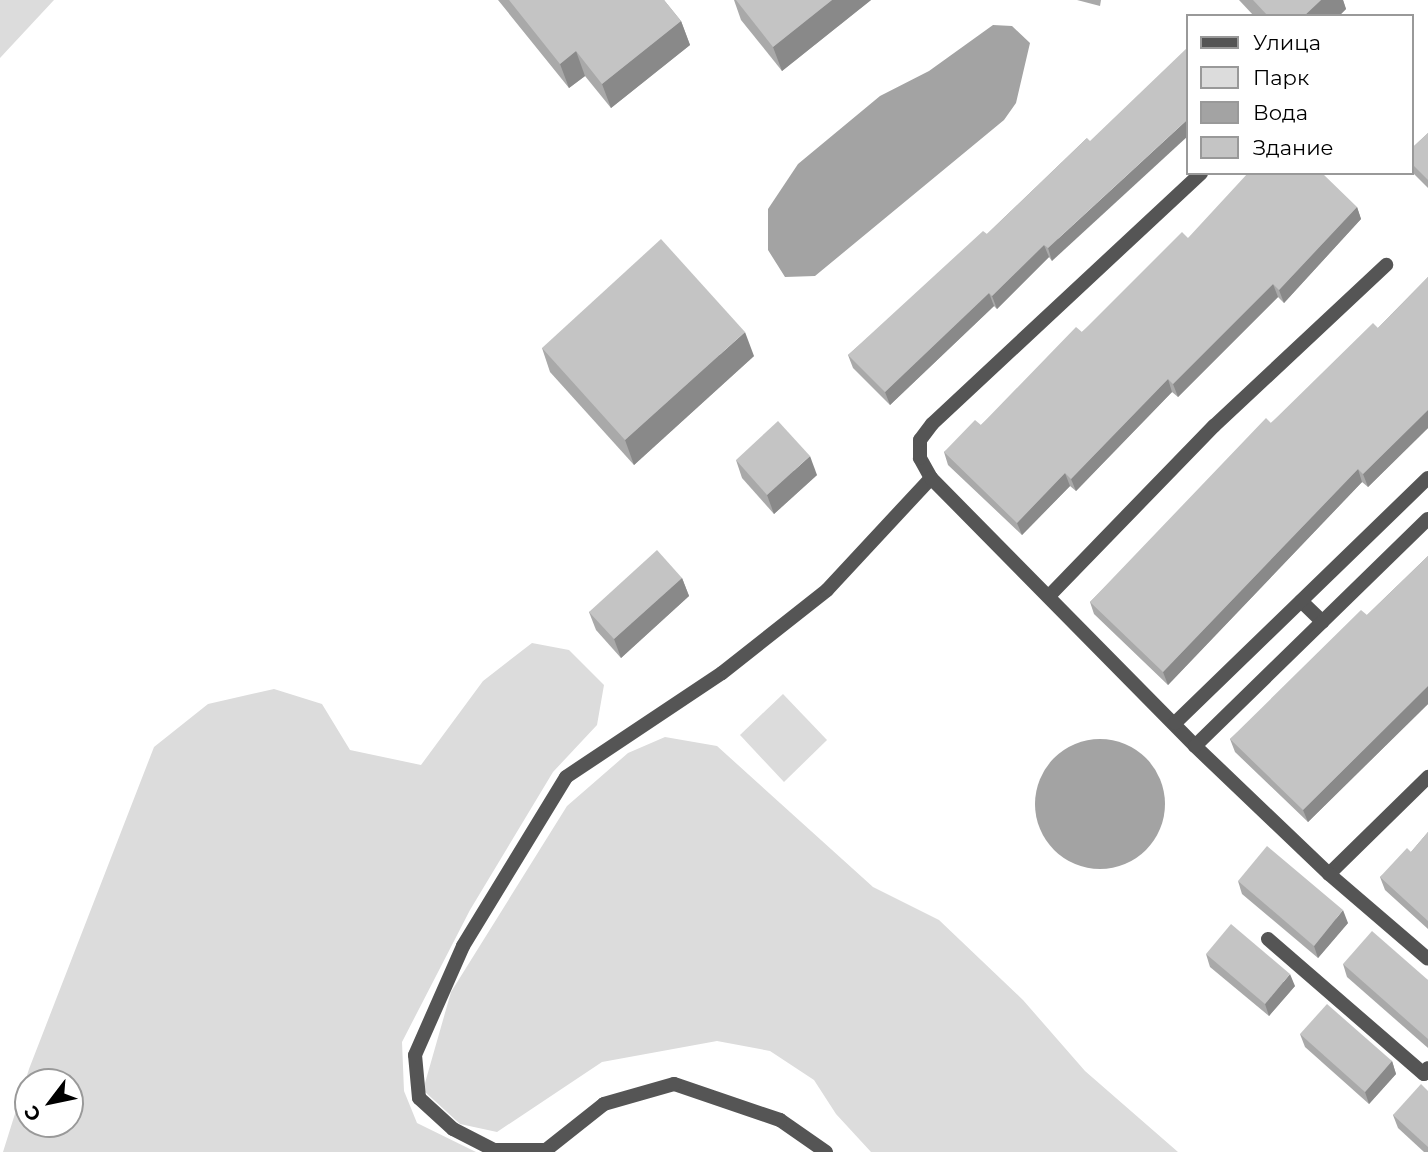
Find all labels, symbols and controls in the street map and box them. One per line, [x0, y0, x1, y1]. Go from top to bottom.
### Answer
legend [1186, 14, 1414, 175]
text: Улица [1253, 30, 1321, 55]
text: Парк [1253, 65, 1309, 90]
text: Вода [1253, 100, 1308, 125]
text: Здание [1253, 135, 1334, 160]
north arrow [14, 1068, 84, 1138]
text: С [19, 1101, 46, 1125]

